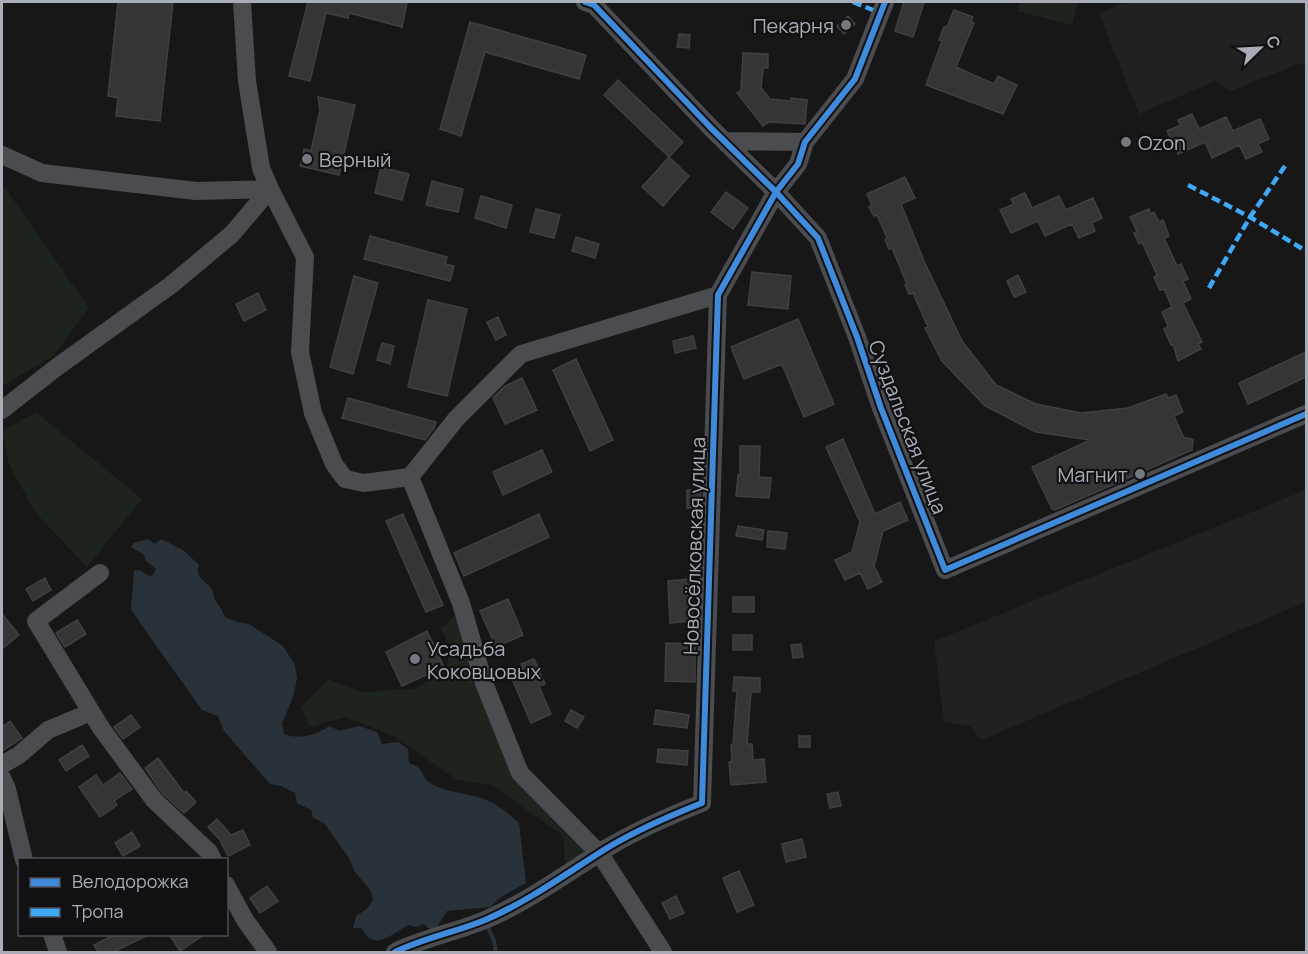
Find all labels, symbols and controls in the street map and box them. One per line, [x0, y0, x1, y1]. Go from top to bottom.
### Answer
place label: Пекарня [753, 12, 834, 39]
marker: Пекарня [839, 18, 853, 32]
north arrow [1230, 18, 1290, 78]
text: С [1261, 32, 1286, 52]
place label: Ozon [1138, 129, 1186, 156]
marker: Ozon [1119, 135, 1133, 149]
place label: Верный [319, 146, 391, 173]
marker: Верный [300, 152, 314, 166]
street label: Суздальская улица [862, 336, 954, 518]
street label: Новосёлковская улица [677, 436, 711, 656]
place label: Магнит [1057, 461, 1128, 488]
marker: Магнит [1133, 467, 1147, 481]
place label: Усадьба Коковцовых [427, 635, 541, 685]
marker: Усадьба Коковцовых [408, 652, 422, 666]
legend [18, 858, 228, 936]
text: Велодорожка [72, 869, 189, 893]
text: Тропа [72, 899, 123, 923]

